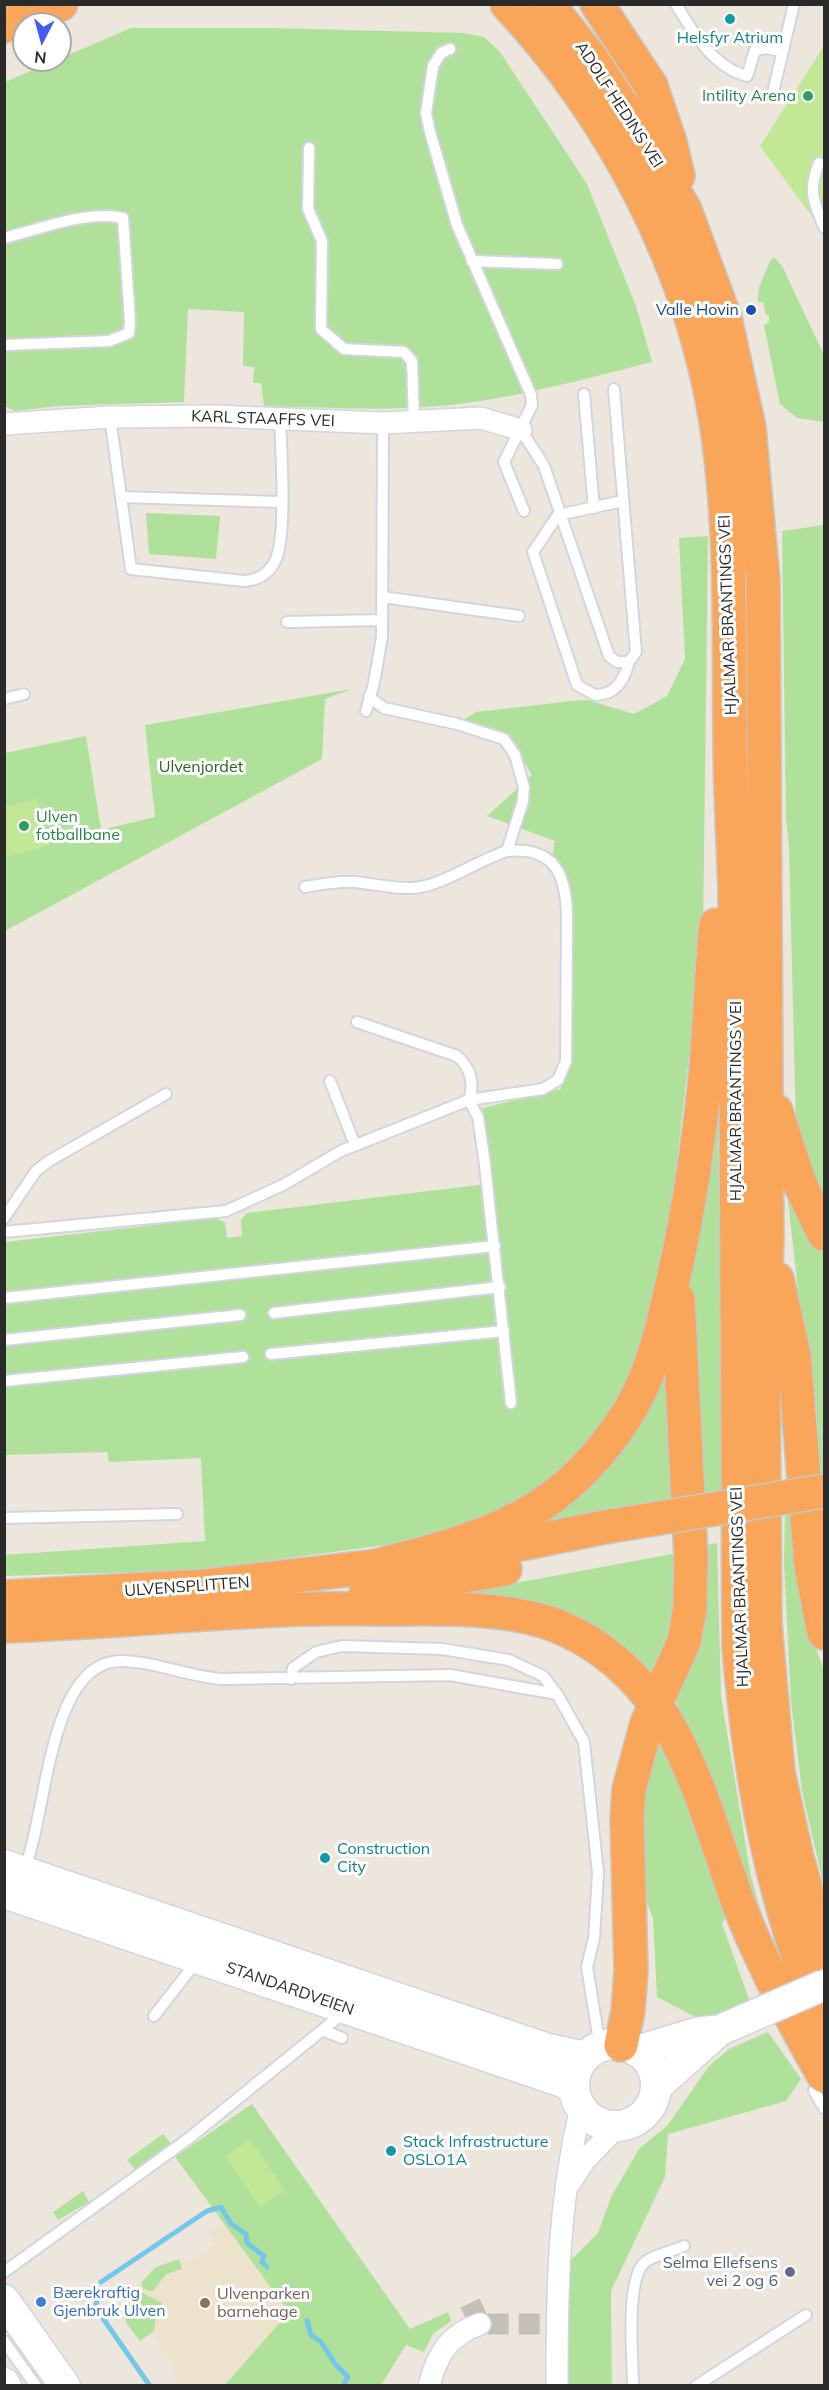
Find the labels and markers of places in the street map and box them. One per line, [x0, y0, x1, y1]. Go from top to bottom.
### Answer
marker: Helsfyr Atrium [723, 12, 737, 26]
place label: Helsfyr Atrium [677, 28, 783, 48]
place label: Intility Arena [702, 86, 796, 106]
marker: Intility Arena [801, 89, 815, 103]
place label: Valle Hovin [656, 300, 739, 320]
marker: Valle Hovin [744, 303, 758, 317]
place label: Ulven fotballbane [36, 807, 120, 845]
marker: Ulven fotballbane [17, 819, 31, 833]
place label: Construction City [337, 1839, 430, 1877]
marker: Construction City [318, 1851, 332, 1865]
place label: Stack Infrastructure OSLO1A [403, 2132, 548, 2170]
marker: Stack Infrastructure OSLO1A [384, 2144, 398, 2158]
place label: Selma Ellefsens vei 2 og 6 [663, 2253, 778, 2291]
marker: Selma Ellefsens vei 2 og 6 [783, 2265, 797, 2279]
place label: Bærekraftig Gjenbruk Ulven [53, 2283, 166, 2321]
place label: Ulvenparken barnehage [217, 2284, 310, 2322]
marker: Bærekraftig Gjenbruk Ulven [34, 2295, 48, 2309]
marker: Ulvenparken barnehage [198, 2296, 212, 2310]

